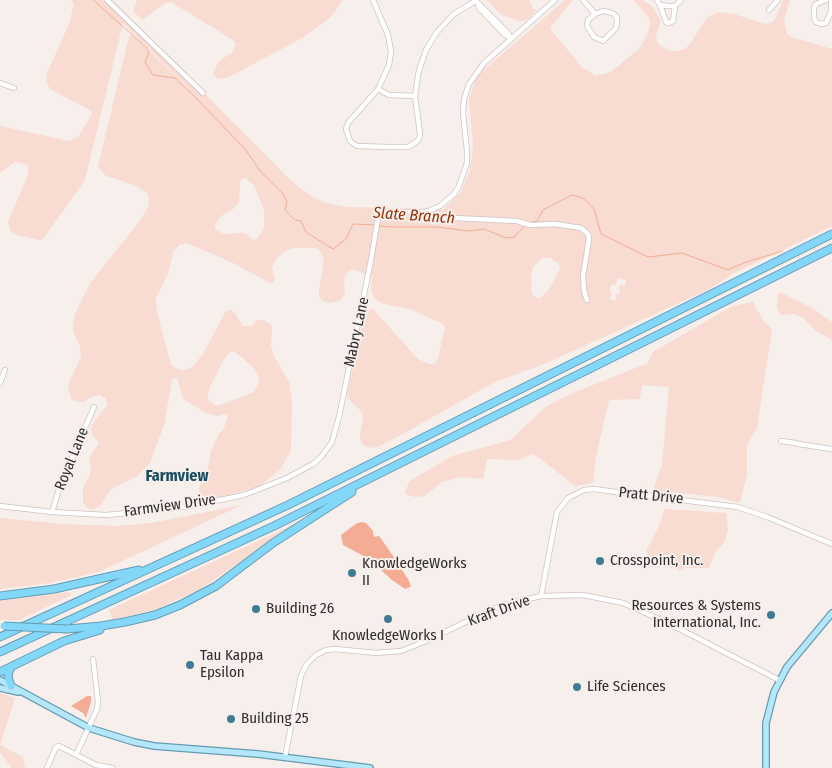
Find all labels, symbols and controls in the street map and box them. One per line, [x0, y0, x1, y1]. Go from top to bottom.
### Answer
water label: Slate Branch [372, 204, 456, 228]
street label: Mabry Lane [341, 296, 373, 368]
street label: Royal Lane [51, 425, 93, 493]
district label: Farmview [146, 467, 208, 487]
street label: Pratt Drive [618, 484, 684, 508]
street label: Farmview Drive [123, 491, 217, 521]
place label: Crosspoint, Inc. [610, 552, 704, 570]
place label: KnowledgeWorks II [362, 555, 467, 590]
marker: Crosspoint, Inc. [594, 555, 606, 567]
marker: KnowledgeWorks II [346, 567, 358, 579]
street label: Kraft Drive [465, 591, 533, 631]
place label: Resources & Systems International, Inc. [631, 597, 761, 632]
place label: Building 26 [266, 600, 334, 618]
marker: Building 26 [250, 603, 262, 615]
marker: Resources & Systems International, Inc. [765, 609, 777, 621]
marker: KnowledgeWorks I [382, 613, 394, 625]
place label: KnowledgeWorks I [332, 627, 444, 645]
place label: Tau Kappa Epsilon [200, 647, 263, 682]
marker: Tau Kappa Epsilon [184, 659, 196, 671]
place label: Life Sciences [587, 678, 666, 696]
marker: Life Sciences [571, 681, 583, 693]
place label: Building 25 [241, 710, 309, 728]
marker: Building 25 [225, 713, 237, 725]

